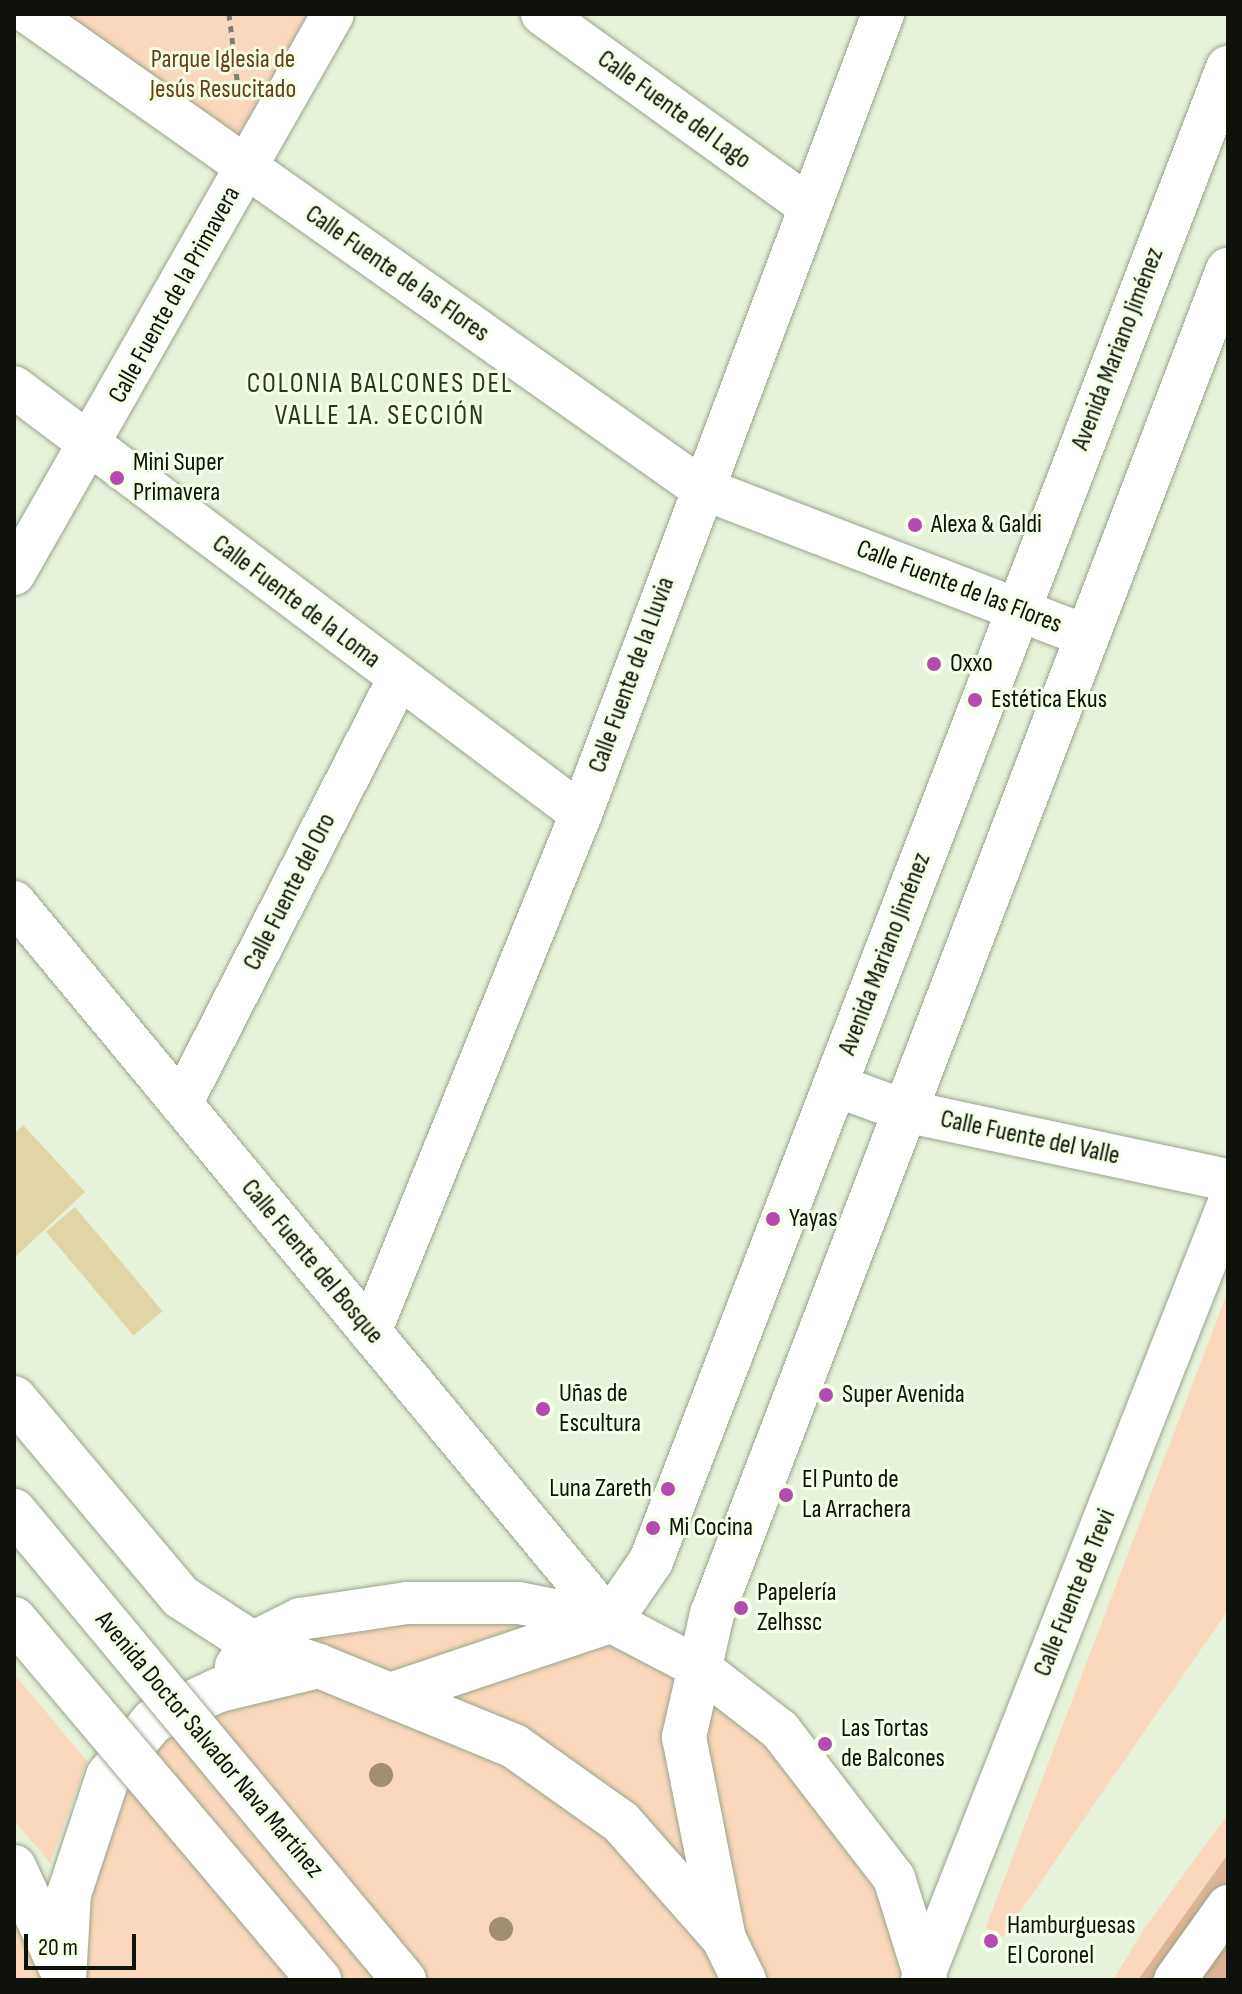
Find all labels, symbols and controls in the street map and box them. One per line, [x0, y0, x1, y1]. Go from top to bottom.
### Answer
park label: Parque Iglesia de Jesús Resucitado [150, 44, 296, 106]
street label: Calle Fuente del Lago [591, 44, 757, 176]
street label: Calle Fuente de la Primavera [103, 181, 247, 409]
street label: Calle Fuente de las Flores [299, 199, 495, 349]
street label: Avenida Mariano Jiménez [1065, 243, 1171, 455]
district label: COLONIA BALCONES DEL VALLE 1A. SECCIÓN [247, 367, 513, 433]
place label: Mini Super Primavera [133, 447, 224, 508]
marker: Mini Super Primavera [108, 469, 126, 487]
place label: Alexa & Galdi [931, 509, 1042, 541]
marker: Alexa & Galdi [906, 516, 924, 534]
street label: Calle Fuente de la Loma [206, 529, 386, 675]
street label: Calle Fuente de las Flores [852, 534, 1066, 640]
street label: Calle Fuente de la Lluvia [582, 573, 682, 777]
place label: Oxxo [950, 648, 993, 680]
marker: Oxxo [925, 655, 943, 673]
place label: Estética Ekus [991, 684, 1107, 716]
marker: Estética Ekus [966, 691, 984, 709]
street label: Calle Fuente del Oro [237, 808, 343, 976]
street label: Avenida Mariano Jiménez [832, 848, 938, 1060]
street label: Calle Fuente del Valle [938, 1104, 1122, 1172]
street label: Calle Fuente del Bosque [234, 1173, 390, 1351]
place label: Yayas [789, 1203, 838, 1235]
marker: Yayas [764, 1210, 782, 1228]
place label: Uñas de Escultura [559, 1378, 641, 1440]
place label: Super Avenida [842, 1379, 965, 1411]
marker: Super Avenida [817, 1386, 835, 1404]
marker: Uñas de Escultura [534, 1400, 552, 1418]
place label: El Punto de La Arrachera [802, 1464, 911, 1526]
place label: Luna Zareth [549, 1473, 652, 1505]
marker: Luna Zareth [659, 1480, 677, 1498]
marker: El Punto de La Arrachera [777, 1486, 795, 1504]
street label: Calle Fuente de Trevi [1027, 1505, 1123, 1681]
place label: Mi Cocina [669, 1512, 753, 1544]
marker: Mi Cocina [644, 1519, 662, 1537]
place label: Papelería Zelhssc [757, 1577, 836, 1638]
marker: Papelería Zelhssc [732, 1599, 750, 1617]
street label: Avenida Doctor Salvador Nava Martínez [88, 1605, 330, 1885]
place label: Las Tortas de Balcones [841, 1713, 945, 1774]
marker: Las Tortas de Balcones [816, 1735, 834, 1753]
place label: Hamburguesas El Coronel [1007, 1910, 1136, 1972]
scale bar [28, 1918, 140, 1968]
marker: Hamburguesas El Coronel [982, 1932, 1000, 1950]
text: 20 m [38, 1933, 78, 1962]

